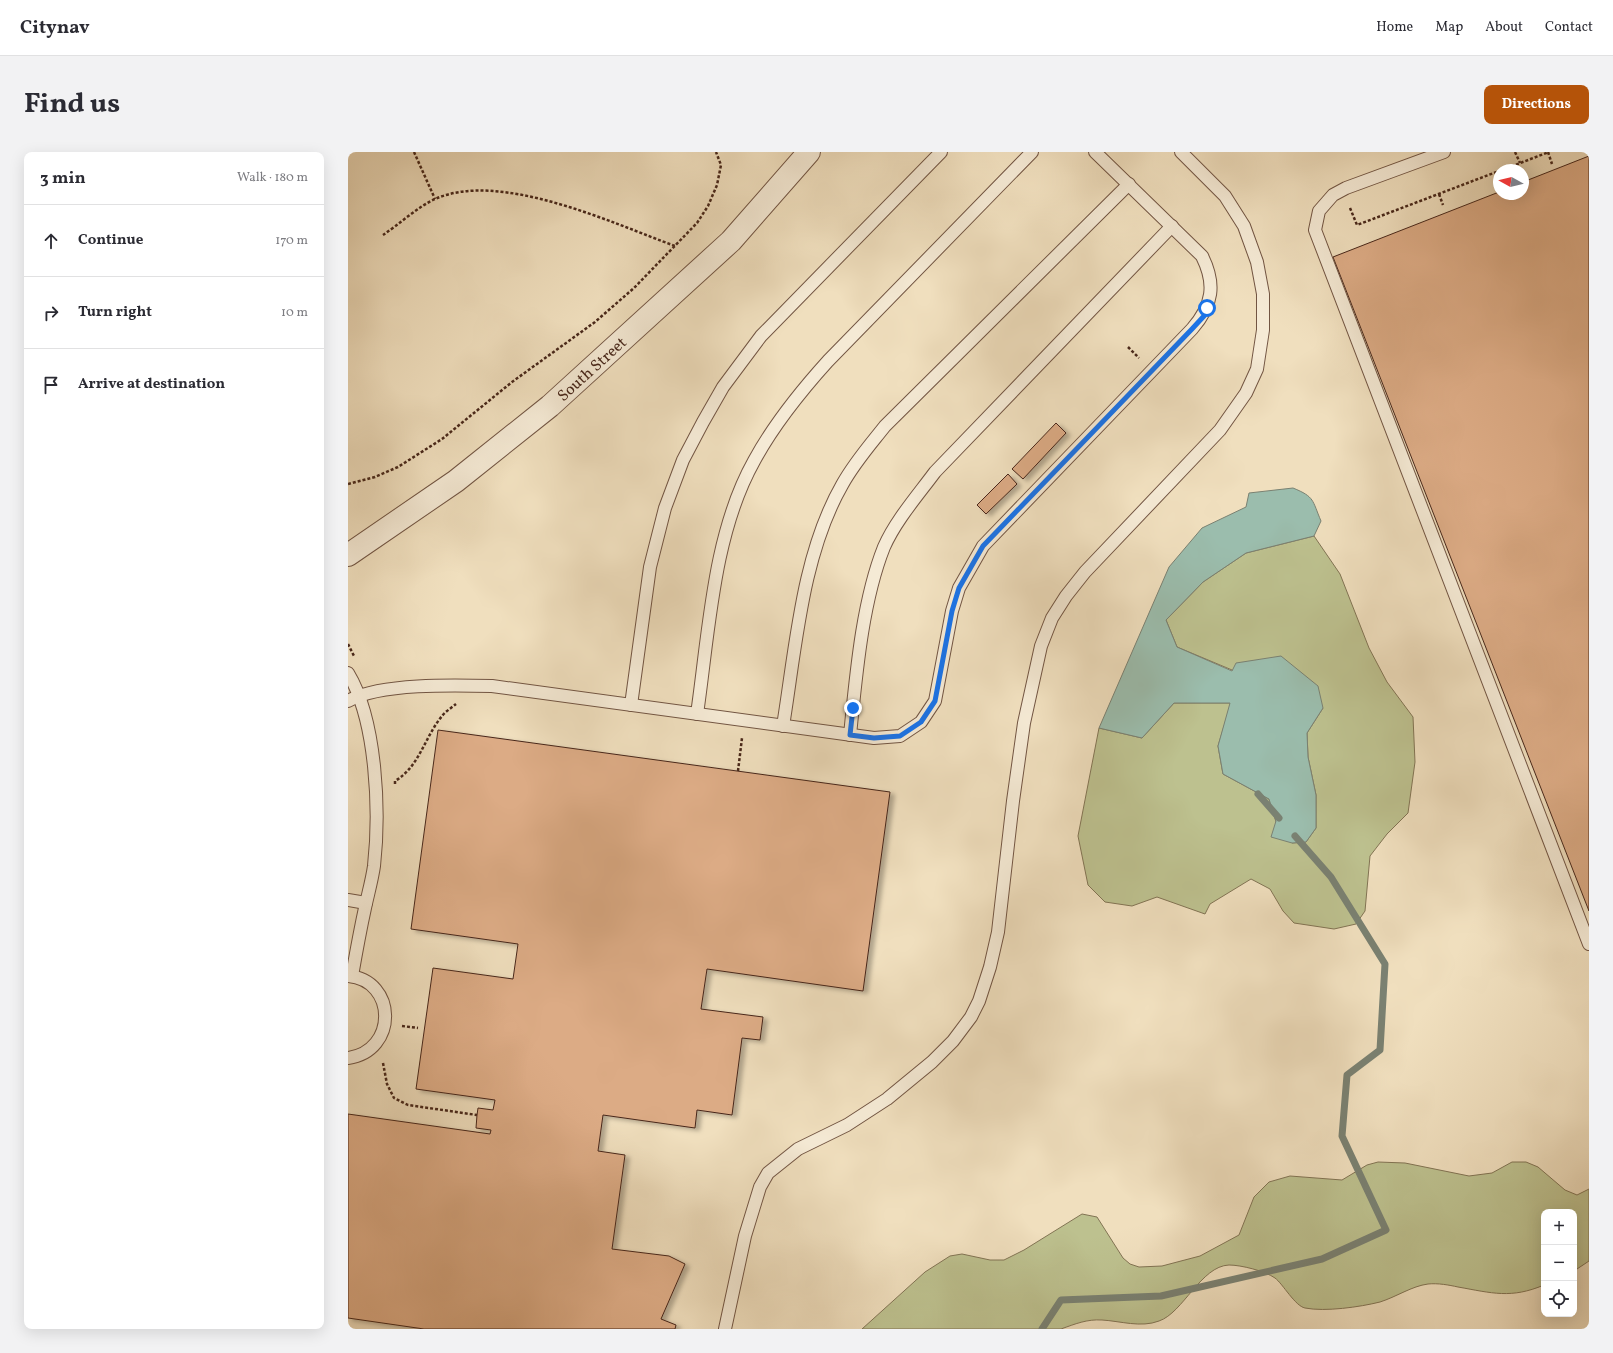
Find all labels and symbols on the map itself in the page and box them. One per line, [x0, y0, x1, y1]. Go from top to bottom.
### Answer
north arrow [1493, 164, 1529, 200]
route start [1198, 299, 1216, 317]
street label: South Street [553, 332, 632, 407]
route end [844, 699, 862, 717]

